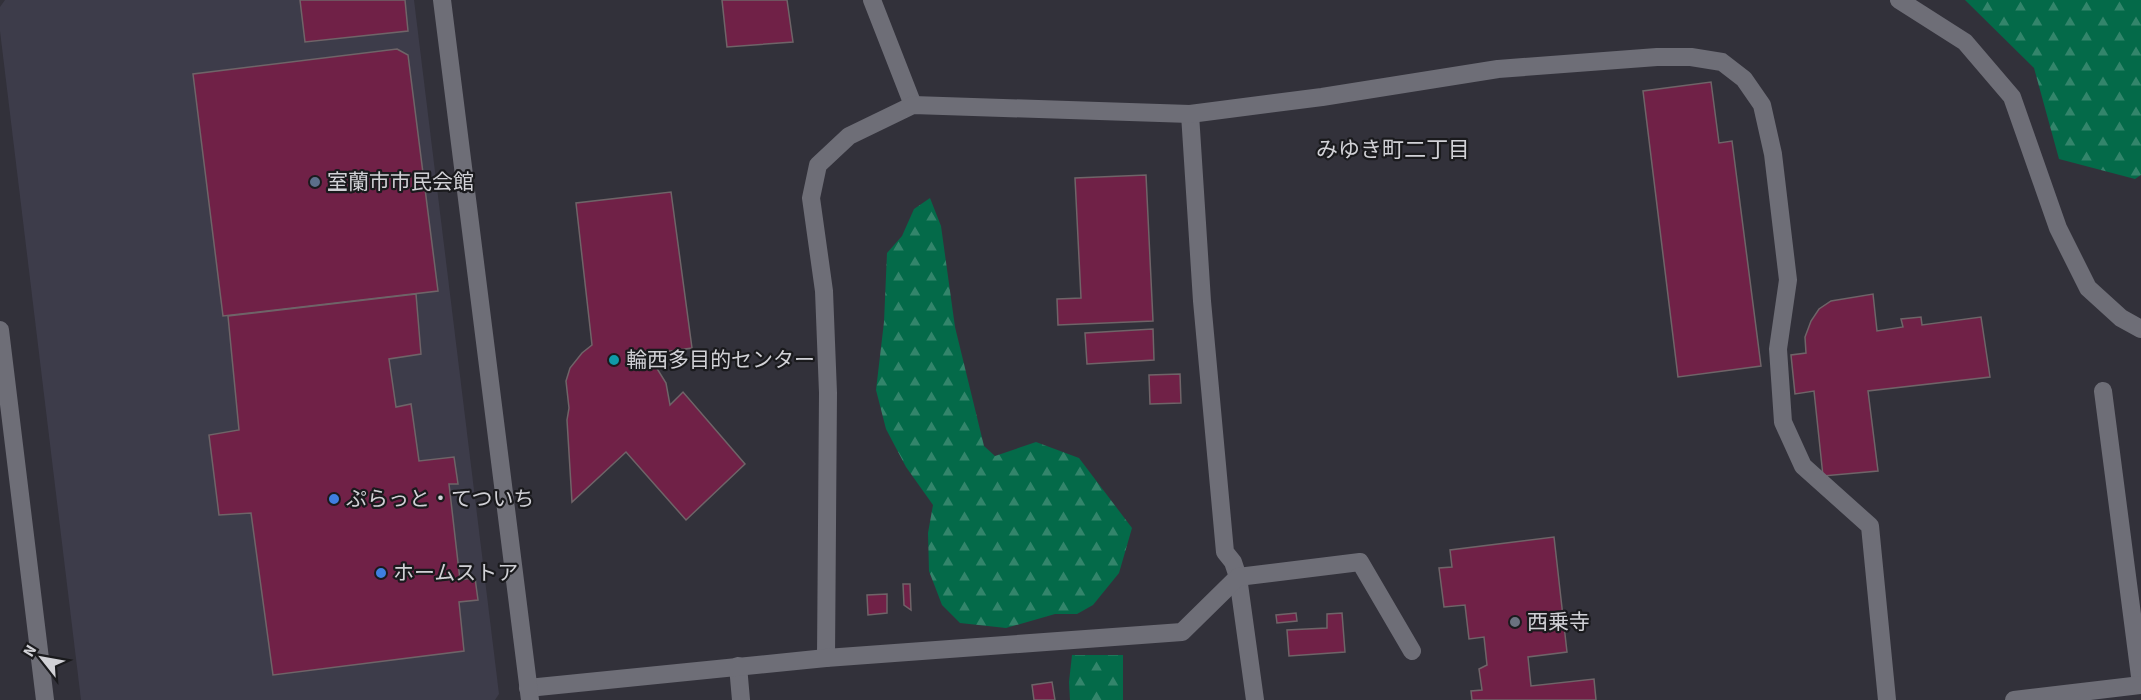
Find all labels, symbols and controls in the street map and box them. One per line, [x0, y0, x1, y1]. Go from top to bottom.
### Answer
district label: みゆき町二丁目 [1316, 134, 1470, 166]
place label: 室蘭市市民会館 [327, 167, 474, 197]
marker: 室蘭市市民会館 [308, 175, 322, 189]
place label: 輪西多目的センター [626, 345, 815, 375]
marker: 輪西多目的センター [607, 353, 621, 367]
place label: ぷらっと・てついち [346, 484, 535, 514]
marker: ぷらっと・てついち [327, 492, 341, 506]
place label: ホームストア [393, 558, 518, 588]
marker: ホームストア [374, 566, 388, 580]
place label: 西乗寺 [1527, 607, 1590, 637]
marker: 西乗寺 [1508, 615, 1522, 629]
north arrow [12, 628, 72, 688]
text: N [18, 641, 42, 661]

